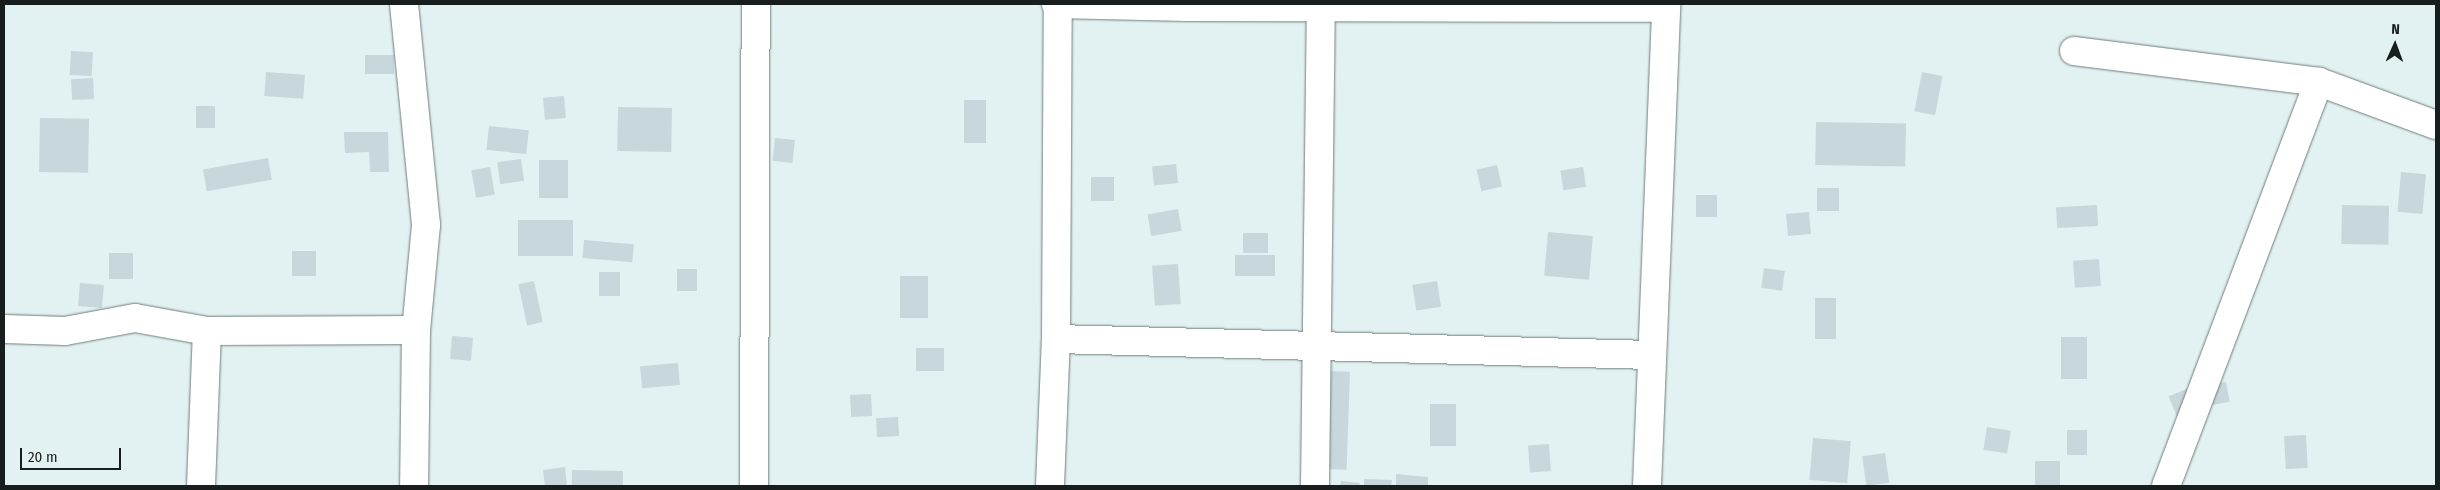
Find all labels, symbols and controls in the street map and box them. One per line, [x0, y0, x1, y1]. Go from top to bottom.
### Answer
north arrow [2370, 20, 2420, 70]
text: N [2391, 21, 2400, 38]
scale bar [22, 438, 124, 470]
text: 20 m [28, 448, 58, 466]

